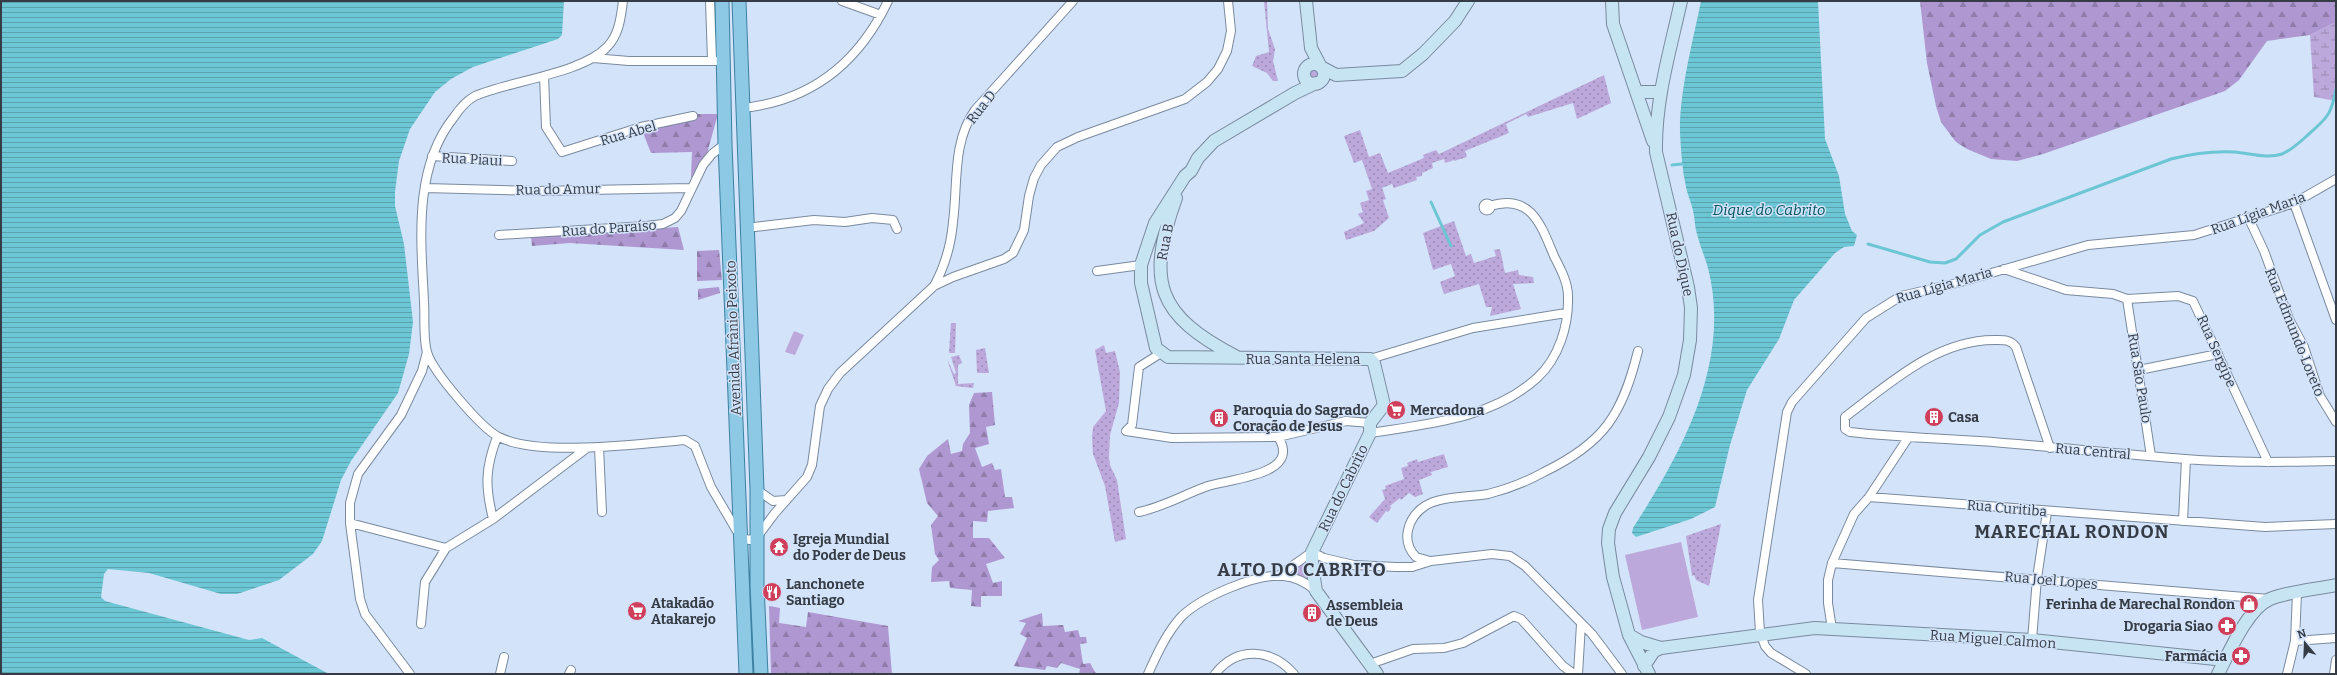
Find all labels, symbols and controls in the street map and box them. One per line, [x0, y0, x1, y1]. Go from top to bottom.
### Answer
street label: Rua D [963, 87, 1000, 128]
street label: Rua Abel [598, 117, 658, 150]
street label: Rua Piaui [441, 149, 503, 170]
street label: Rua do Amur [515, 180, 601, 199]
street label: Rua Lígia Maria [2209, 188, 2308, 238]
water label: Dique do Cabrito [1713, 201, 1825, 219]
street label: Rua do Dique [1662, 210, 1697, 298]
street label: Rua do Paraíso [561, 217, 657, 240]
street label: Rua B [1154, 222, 1177, 262]
street label: Avenida Afrânio Peixoto [722, 260, 745, 416]
street label: Rua Lígia Maria [1894, 264, 1995, 307]
street label: Rua Edmundo Loreto [2261, 265, 2328, 399]
street label: Rua Sergípe [2193, 312, 2240, 390]
street label: Rua São Paulo [2124, 332, 2155, 424]
street label: Rua Santa Helena [1246, 351, 1361, 368]
supermarket icon: Mercadona [1385, 399, 1407, 421]
place label: Paroquia do Sagrado Coração de Jesus [1233, 402, 1369, 435]
place label: Mercadona [1410, 402, 1485, 419]
building icon: Casa [1923, 406, 1945, 428]
building icon: Paroquia do Sagrado Coração de Jesus [1208, 407, 1230, 429]
place label: Casa [1948, 409, 1979, 426]
street label: Rua Central [2054, 440, 2131, 463]
street label: Rua do Cabrito [1315, 442, 1372, 535]
street label: Rua Curitiba [1966, 497, 2048, 521]
district label: MARECHAL RONDON [1975, 521, 2169, 543]
place label: Igreja Mundial do Poder de Deus [793, 531, 906, 564]
temple icon: Igreja Mundial do Poder de Deus [768, 536, 790, 558]
district label: ALTO DO CABRITO [1217, 559, 1387, 581]
street label: Rua Joel Lopes [2004, 568, 2098, 593]
place label: Lanchonete Santiago [786, 576, 865, 609]
restaurant icon: Lanchonete Santiago [761, 581, 783, 603]
shop icon: Ferinha de Marechal Rondon [2238, 593, 2260, 615]
place label: Atakadão Atakarejo [651, 595, 716, 628]
place label: Ferinha de Marechal Rondon [2046, 596, 2235, 613]
place label: Assembleia de Deus [1326, 597, 1403, 630]
supermarket icon: Atakadão Atakarejo [626, 600, 648, 622]
building icon: Assembleia de Deus [1301, 602, 1323, 624]
pharmacy icon: Drogaria Siao [2216, 615, 2238, 637]
place label: Drogaria Siao [2123, 618, 2213, 635]
north arrow [2285, 623, 2325, 663]
text: N [2296, 626, 2309, 642]
street label: Rua Miguel Calmon [1929, 627, 2057, 652]
pharmacy icon: Farmácia [2230, 645, 2252, 667]
place label: Farmácia [2165, 648, 2227, 665]

